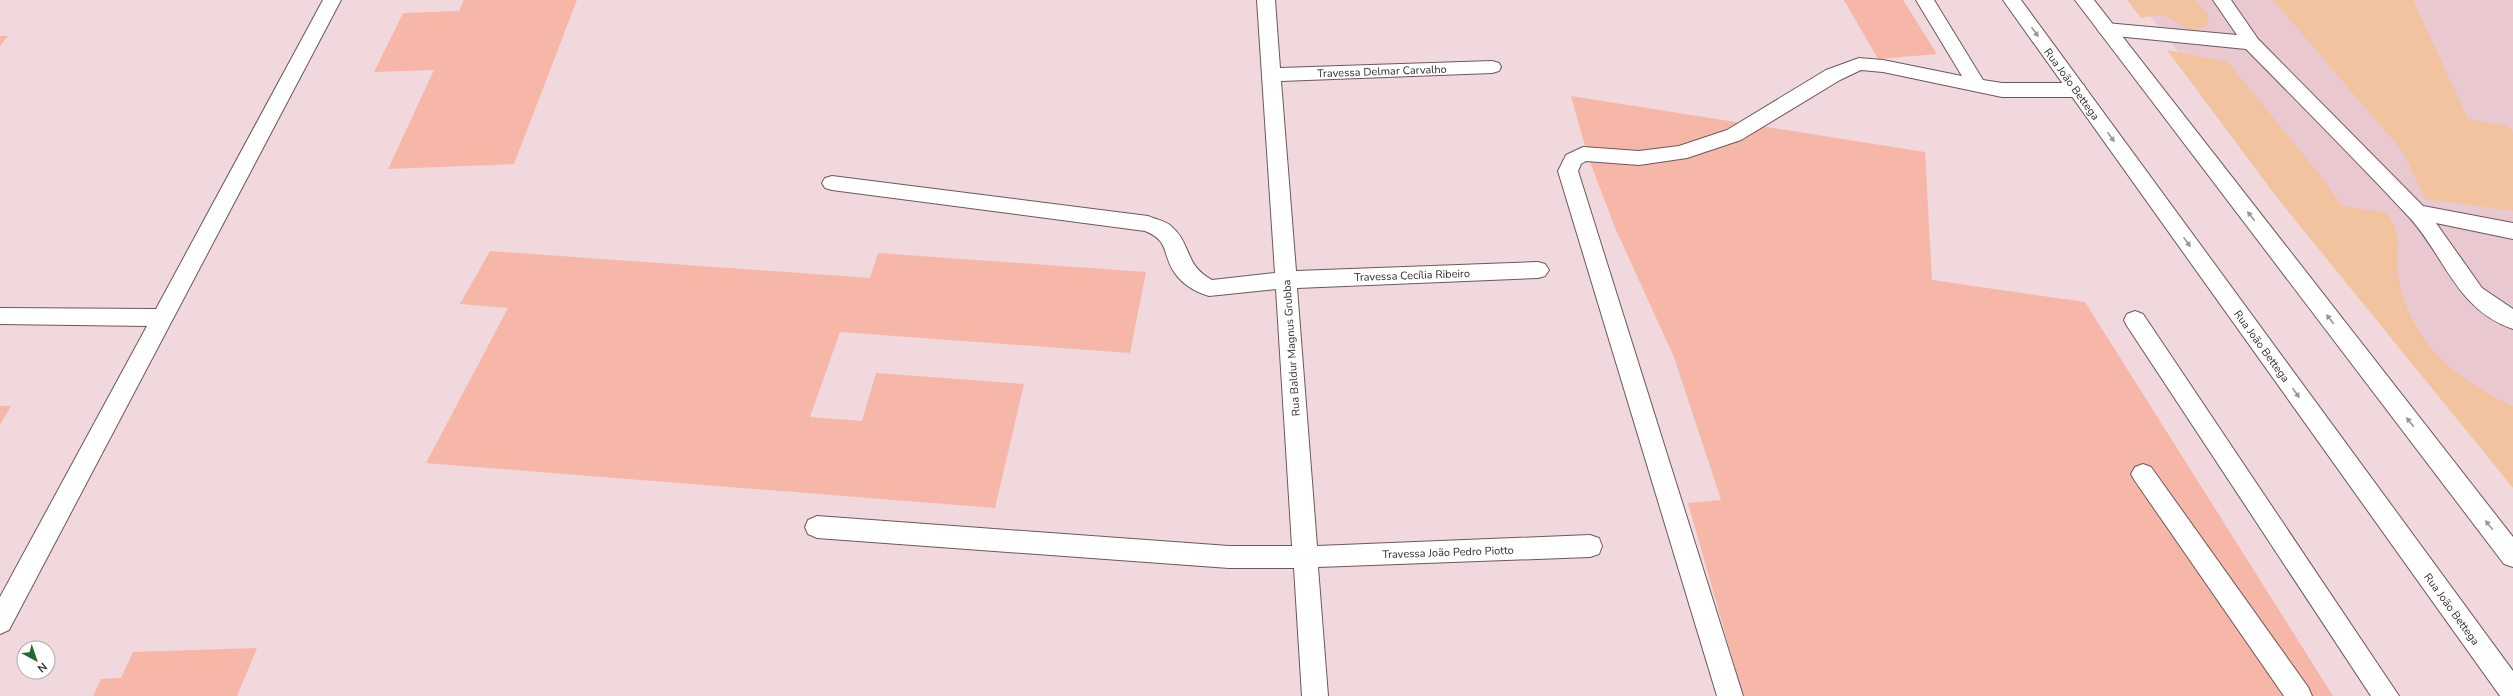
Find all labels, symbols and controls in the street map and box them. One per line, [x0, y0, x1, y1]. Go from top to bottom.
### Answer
one-way arrow [2030, 26, 2039, 37]
street label: Rua João Bettega [2040, 45, 2103, 123]
street label: Travessa Delmar Carvalho [1317, 62, 1447, 81]
one-way arrow [2107, 132, 2115, 142]
one-way arrow [2246, 211, 2255, 222]
one-way arrow [2183, 237, 2191, 248]
street label: Travessa Cecília Ribeiro [1354, 266, 1470, 285]
street label: Rua Baldur Magnus Grubba [1279, 279, 1304, 417]
street label: Rua João Bettega [2230, 307, 2293, 385]
one-way arrow [2326, 313, 2334, 324]
one-way arrow [2292, 388, 2300, 398]
one-way arrow [2405, 416, 2414, 427]
one-way arrow [2485, 519, 2493, 530]
street label: Travessa João Pedro Piotto [1382, 543, 1514, 562]
street label: Rua João Bettega [2420, 570, 2483, 648]
north arrow [16, 640, 56, 680]
text: N [34, 659, 50, 676]

